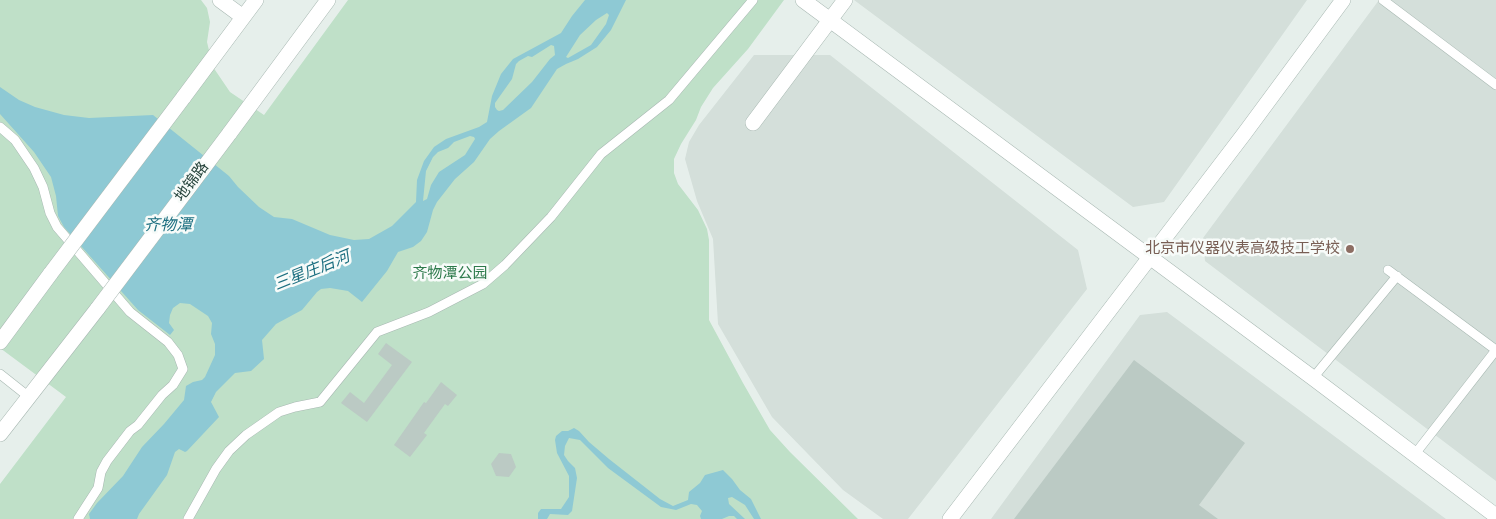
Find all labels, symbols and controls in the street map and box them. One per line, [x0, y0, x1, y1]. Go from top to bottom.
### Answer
street label: 地锦路 [171, 159, 213, 205]
water label: 齐物潭 [144, 216, 192, 236]
place label: 北京市仪器仪表高级技工学校 [1145, 240, 1340, 258]
marker: 北京市仪器仪表高级技工学校 [1344, 243, 1356, 255]
water label: 三星庄后河 [271, 247, 353, 295]
park label: 齐物潭公园 [413, 265, 487, 283]

